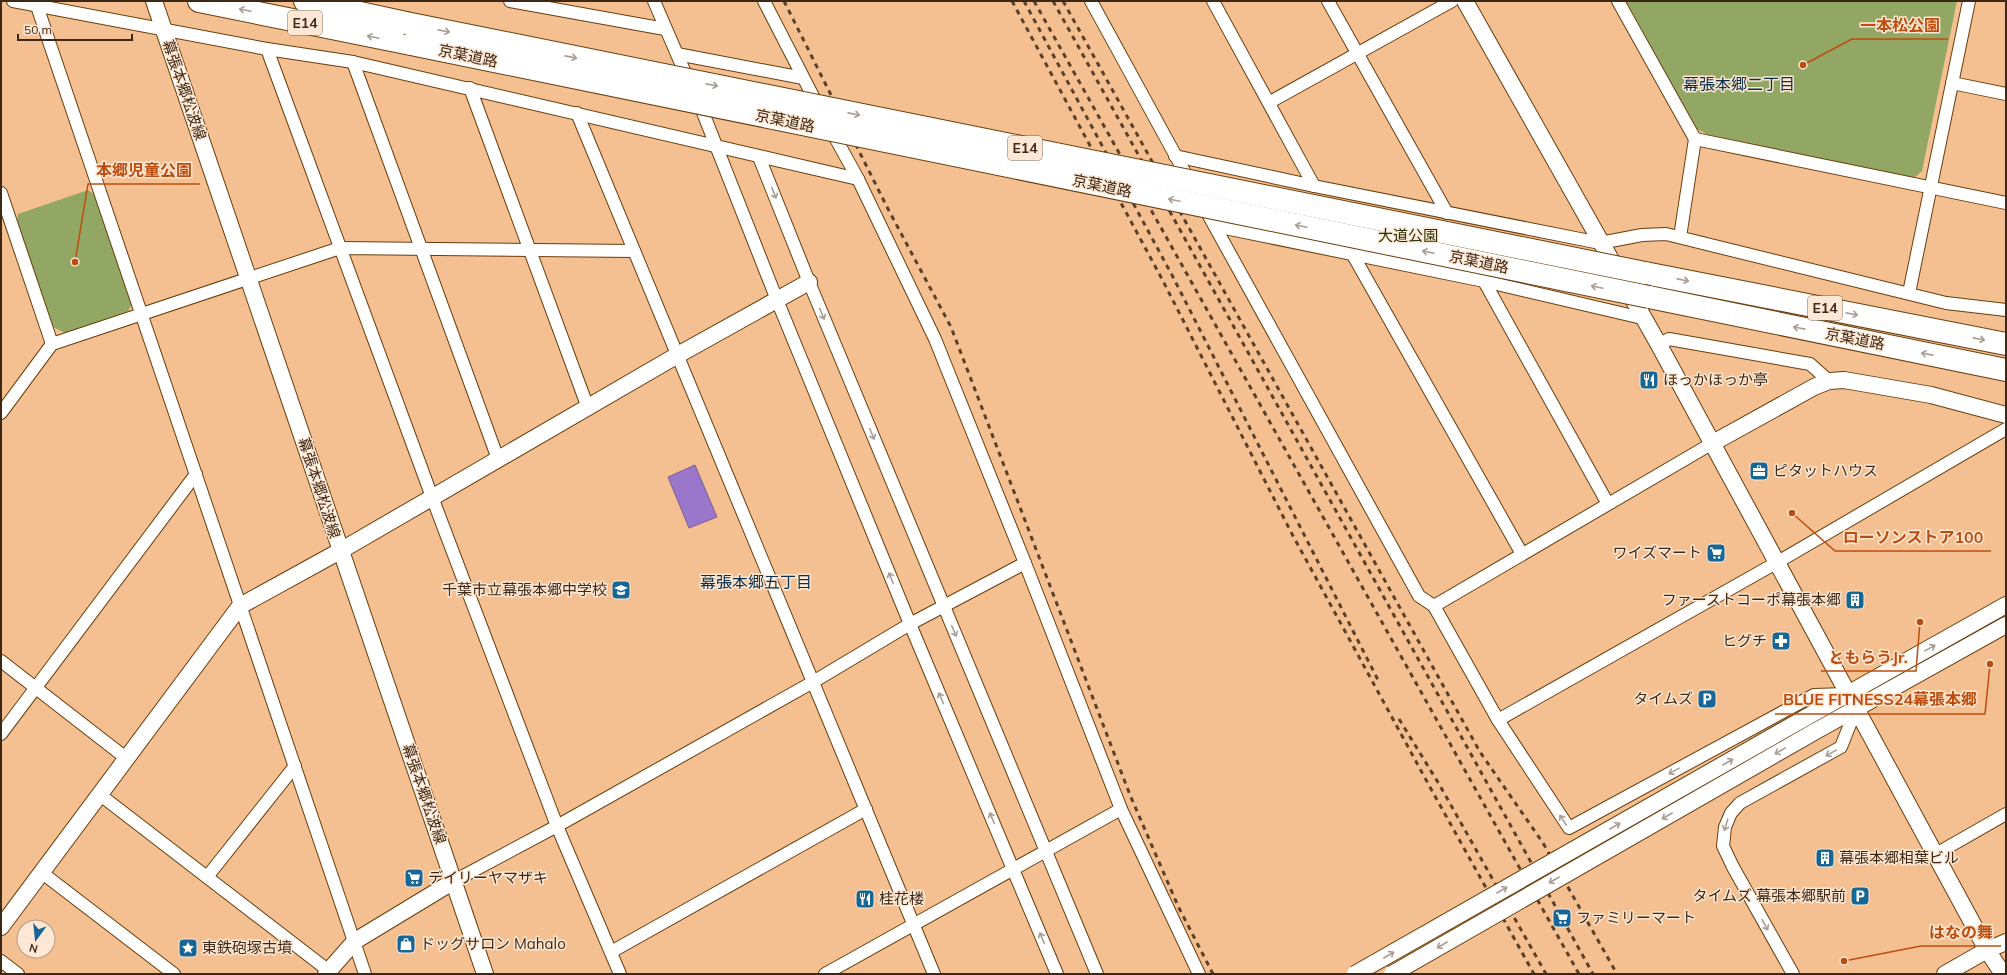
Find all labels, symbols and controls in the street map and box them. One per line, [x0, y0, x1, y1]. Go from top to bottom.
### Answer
one-way arrow [239, 6, 252, 14]
road number: E14 [288, 11, 322, 35]
callout: 一本松公園 [1852, 11, 1948, 39]
text: 一本松公園 [1860, 15, 1940, 35]
scale bar [18, 16, 132, 42]
text: 50 m [24, 22, 52, 37]
one-way arrow [437, 27, 450, 35]
one-way arrow [367, 32, 380, 40]
street label: 幕張本郷松波線 [158, 37, 211, 143]
street label: 京葉道路 [437, 40, 499, 71]
one-way arrow [564, 53, 577, 61]
district label: 幕張本郷二丁目 [1683, 74, 1795, 94]
one-way arrow [706, 82, 719, 90]
street label: 京葉道路 [754, 105, 816, 136]
one-way arrow [847, 110, 860, 118]
road number: E14 [1008, 136, 1042, 160]
callout: 本郷児童公園 [88, 156, 200, 184]
text: 本郷児童公園 [96, 160, 192, 180]
street label: 京葉道路 [1071, 170, 1133, 201]
one-way arrow [770, 187, 778, 199]
one-way arrow [1168, 196, 1181, 204]
one-way arrow [1295, 222, 1308, 230]
park label: 大道公園 [1378, 226, 1438, 245]
street label: 京葉道路 [1448, 246, 1510, 277]
one-way arrow [1422, 248, 1435, 256]
one-way arrow [1676, 277, 1689, 285]
one-way arrow [1591, 282, 1604, 290]
road number: E14 [1808, 296, 1842, 320]
one-way arrow [819, 307, 826, 319]
one-way arrow [1845, 310, 1858, 318]
one-way arrow [1793, 323, 1806, 331]
street label: 京葉道路 [1824, 323, 1886, 354]
one-way arrow [1972, 335, 1985, 343]
one-way arrow [1920, 349, 1933, 357]
restaurant icon: ほっかほっか亭 [1638, 369, 1660, 391]
place label: ほっかほっか亭 [1663, 370, 1768, 389]
one-way arrow [869, 427, 876, 439]
street label: 幕張本郷松波線 [294, 435, 345, 541]
office icon: ピタットハウス [1748, 460, 1770, 482]
place label: ピタットハウス [1773, 461, 1878, 480]
callout: ローソンストア100 [1835, 523, 1991, 551]
text: ローソンストア100 [1843, 527, 1983, 547]
supermarket icon: ワイズマート [1705, 542, 1727, 564]
place label: ワイズマート [1612, 543, 1702, 562]
district label: 幕張本郷五丁目 [700, 572, 812, 592]
one-way arrow [887, 573, 895, 585]
school or university icon: 千葉市立幕張本郷中学校 [610, 579, 632, 601]
place label: 千葉市立幕張本郷中学校 [442, 580, 607, 599]
building icon: ファーストコーポ幕張本郷 [1844, 589, 1866, 611]
place label: ファーストコーポ幕張本郷 [1662, 590, 1841, 609]
one-way arrow [951, 625, 959, 637]
pharmacy icon: ヒグチ [1770, 630, 1792, 652]
place label: ヒグチ [1722, 631, 1767, 650]
callout: ともらうJr. [1821, 643, 1916, 671]
one-way arrow [1924, 643, 1936, 651]
text: ともらうJr. [1828, 647, 1908, 667]
callout: BLUE FITNESS24幕張本郷 [1775, 686, 1985, 714]
parking icon: タイムズ [1696, 688, 1718, 710]
place label: タイムズ [1633, 689, 1693, 708]
text: BLUE FITNESS24幕張本郷 [1783, 689, 1977, 709]
one-way arrow [937, 693, 945, 705]
street label: 幕張本郷松波線 [398, 741, 451, 847]
one-way arrow [1774, 748, 1786, 756]
one-way arrow [1825, 749, 1837, 757]
one-way arrow [1722, 757, 1734, 765]
one-way arrow [1668, 768, 1680, 776]
one-way arrow [1661, 812, 1673, 820]
one-way arrow [988, 813, 995, 825]
one-way arrow [1559, 814, 1567, 825]
one-way arrow [1722, 818, 1729, 831]
one-way arrow [1609, 822, 1621, 830]
building icon: 幕張本郷相葉ビル [1814, 847, 1836, 869]
place label: 幕張本郷相葉ビル [1839, 848, 1959, 867]
supermarket icon: デイリーヤマザキ [403, 867, 425, 889]
place label: デイリーヤマザキ [428, 868, 548, 887]
one-way arrow [1548, 877, 1560, 885]
parking icon: タイムズ 幕張本郷駅前 [1849, 885, 1871, 907]
one-way arrow [1496, 886, 1508, 894]
place label: タイムズ 幕張本郷駅前 [1692, 886, 1846, 905]
restaurant icon: 桂花楼 [854, 888, 876, 910]
place label: 桂花楼 [879, 889, 924, 908]
supermarket icon: ファミリーマート [1551, 907, 1573, 929]
place label: ファミリーマート [1576, 908, 1696, 927]
callout: はなの舞 [1921, 918, 2001, 946]
north arrow [16, 919, 56, 959]
one-way arrow [1762, 919, 1770, 931]
text: はなの舞 [1929, 922, 1993, 942]
one-way arrow [1038, 932, 1046, 944]
shop icon: ドッグサロン Mahalo [395, 933, 417, 955]
place label: ドッグサロン Mahalo [420, 934, 566, 953]
place icon: 東鉄砲塚古墳 [177, 937, 199, 959]
place label: 東鉄砲塚古墳 [202, 938, 292, 957]
text: N [28, 941, 39, 956]
one-way arrow [1436, 942, 1448, 950]
one-way arrow [1383, 950, 1395, 958]

